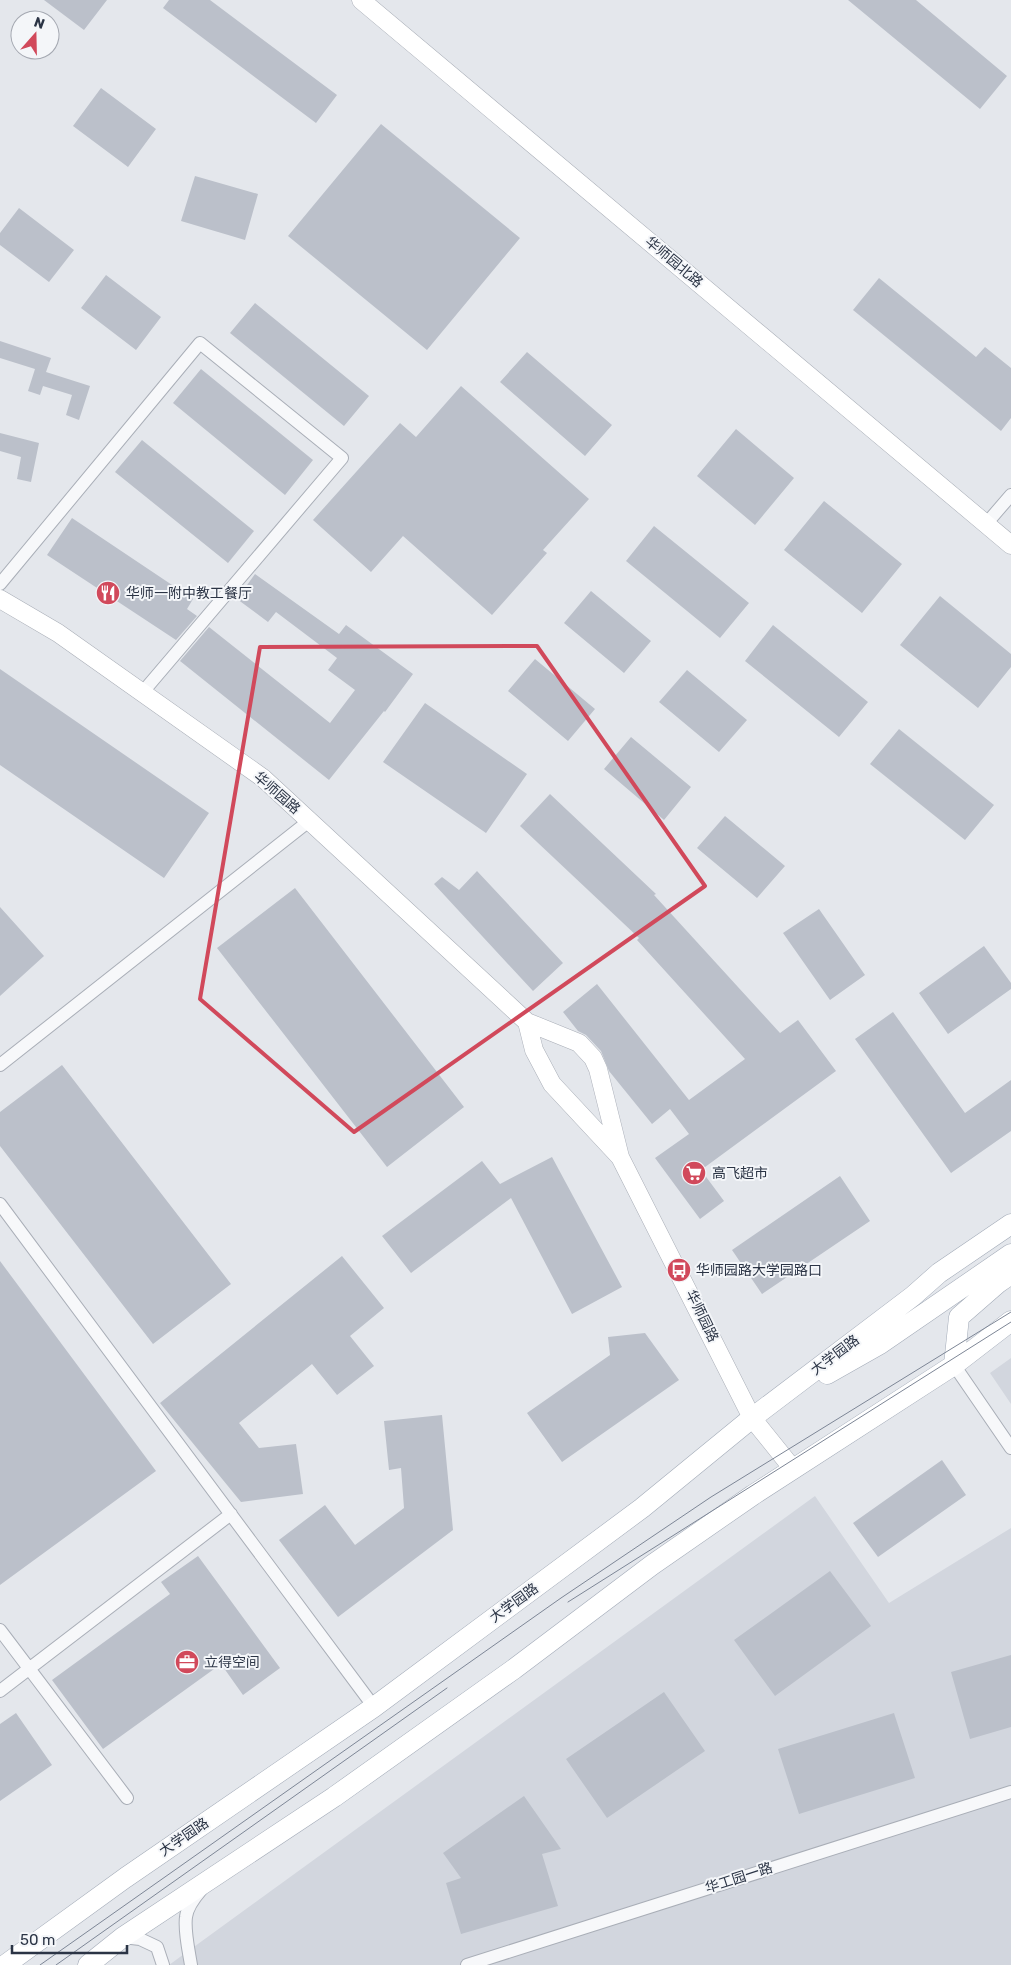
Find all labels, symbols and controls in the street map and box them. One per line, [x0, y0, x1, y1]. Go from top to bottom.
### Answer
north arrow [10, 10, 60, 60]
text: N [32, 14, 47, 33]
street label: 华师园北路 [642, 233, 706, 291]
restaurant icon: 华师一附中教工餐厅 [95, 580, 121, 606]
place label: 华师一附中教工餐厅 [126, 585, 252, 602]
street label: 华师园路 [250, 768, 304, 818]
supermarket icon: 高飞超市 [681, 1160, 707, 1186]
place label: 高飞超市 [712, 1165, 768, 1182]
bus stop icon: 华师园路大学园路口 [666, 1257, 692, 1283]
place label: 华师园路大学园路口 [696, 1262, 822, 1279]
street label: 华师园路 [682, 1287, 722, 1345]
street label: 大学园路 [808, 1331, 862, 1379]
street label: 大学园路 [486, 1580, 542, 1626]
office icon: 立得空间 [174, 1649, 200, 1675]
place label: 立得空间 [204, 1654, 260, 1671]
street label: 大学园路 [156, 1814, 212, 1860]
street label: 华工园一路 [703, 1859, 775, 1897]
scale bar [12, 1922, 128, 1954]
text: 50 m [20, 1931, 55, 1949]

